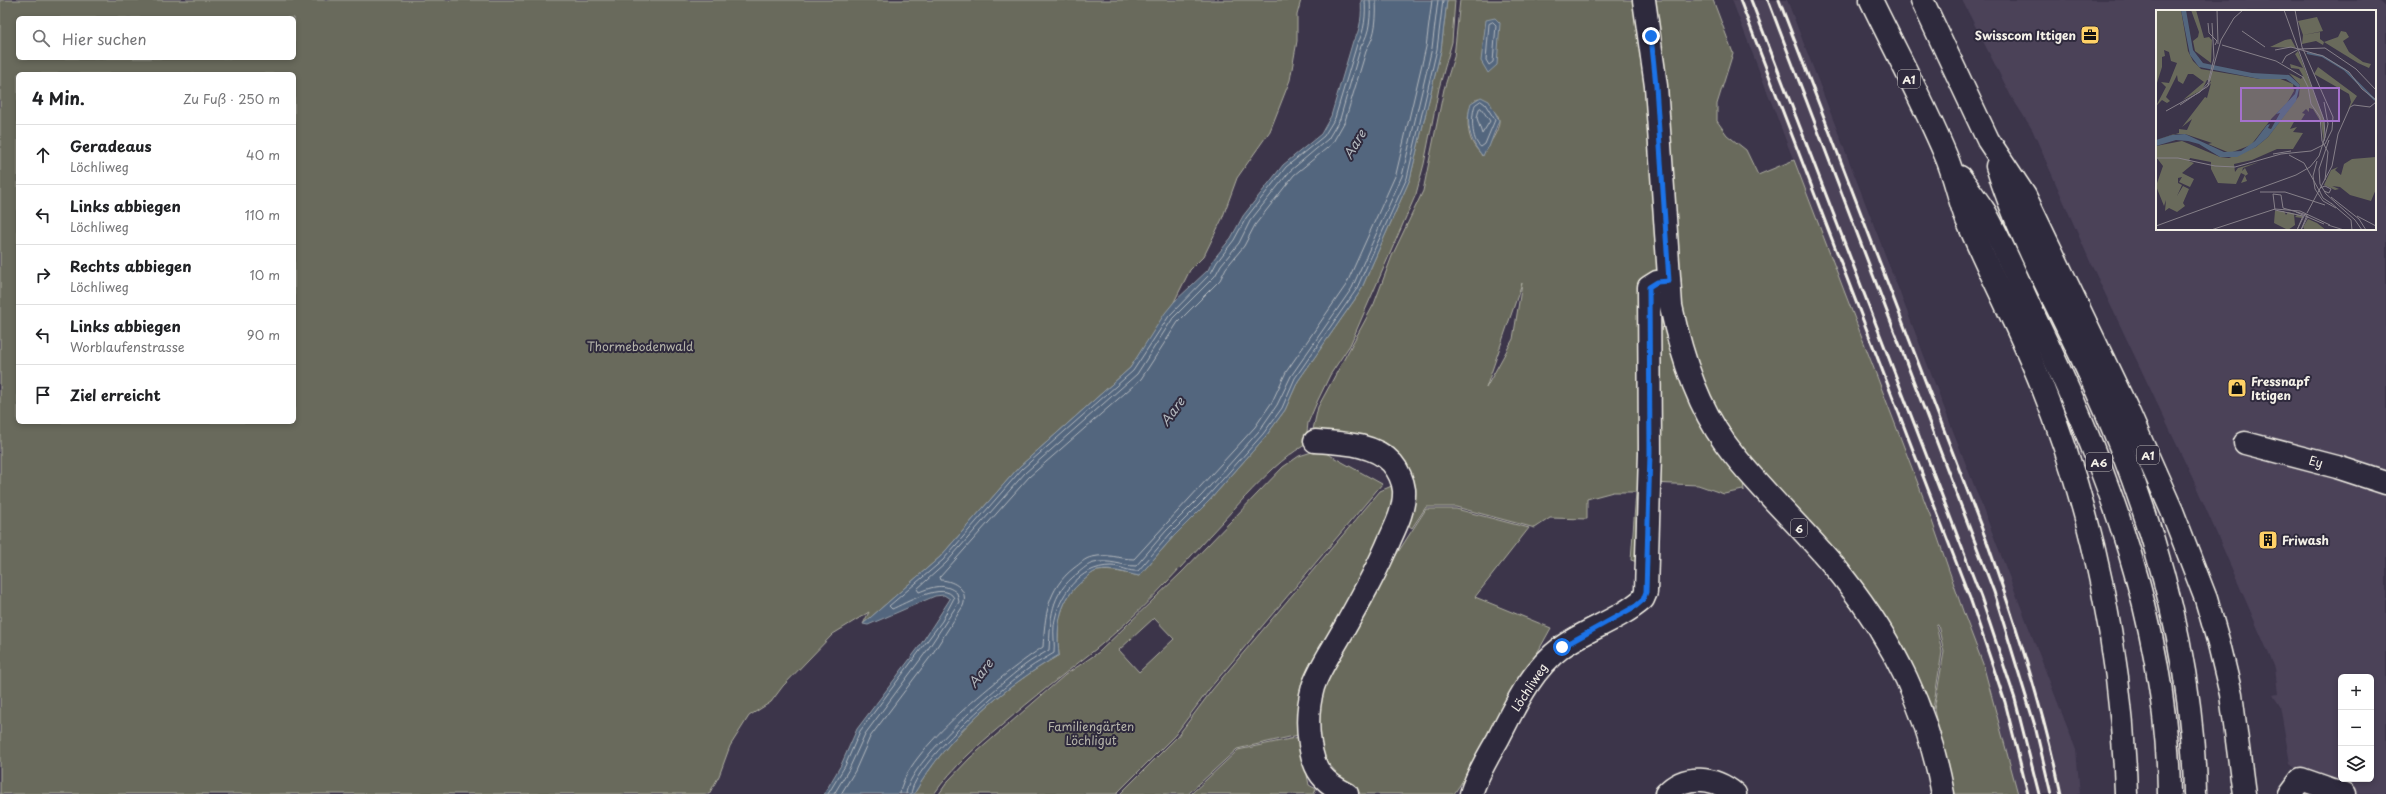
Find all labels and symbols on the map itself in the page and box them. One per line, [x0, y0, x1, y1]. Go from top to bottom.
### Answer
inset map [2156, 10, 2376, 230]
office icon: Swisscom Ittigen [2079, 24, 2101, 46]
place label: Swisscom Ittigen [1975, 26, 2076, 44]
route end [1642, 27, 1660, 45]
road number: A1 [1898, 70, 1920, 88]
water label: Aare [1338, 125, 1371, 162]
park label: Thormebodenwald [587, 337, 694, 355]
place label: Fressnapf Ittigen [2251, 372, 2310, 404]
shop icon: Fressnapf Ittigen [2226, 377, 2248, 399]
water label: Aare [1155, 392, 1190, 429]
road number: A1 [2137, 446, 2159, 464]
street label: Ey [2307, 451, 2325, 471]
road number: A6 [2086, 453, 2112, 471]
road number: 6 [1791, 519, 1807, 537]
building icon: Friwash [2257, 529, 2279, 551]
place label: Friwash [2282, 531, 2329, 549]
route start [1553, 638, 1571, 656]
water label: Aare [963, 654, 998, 691]
street label: Löchliweg [1507, 659, 1551, 715]
park label: Familiengärten Löchligut [1048, 717, 1134, 749]

